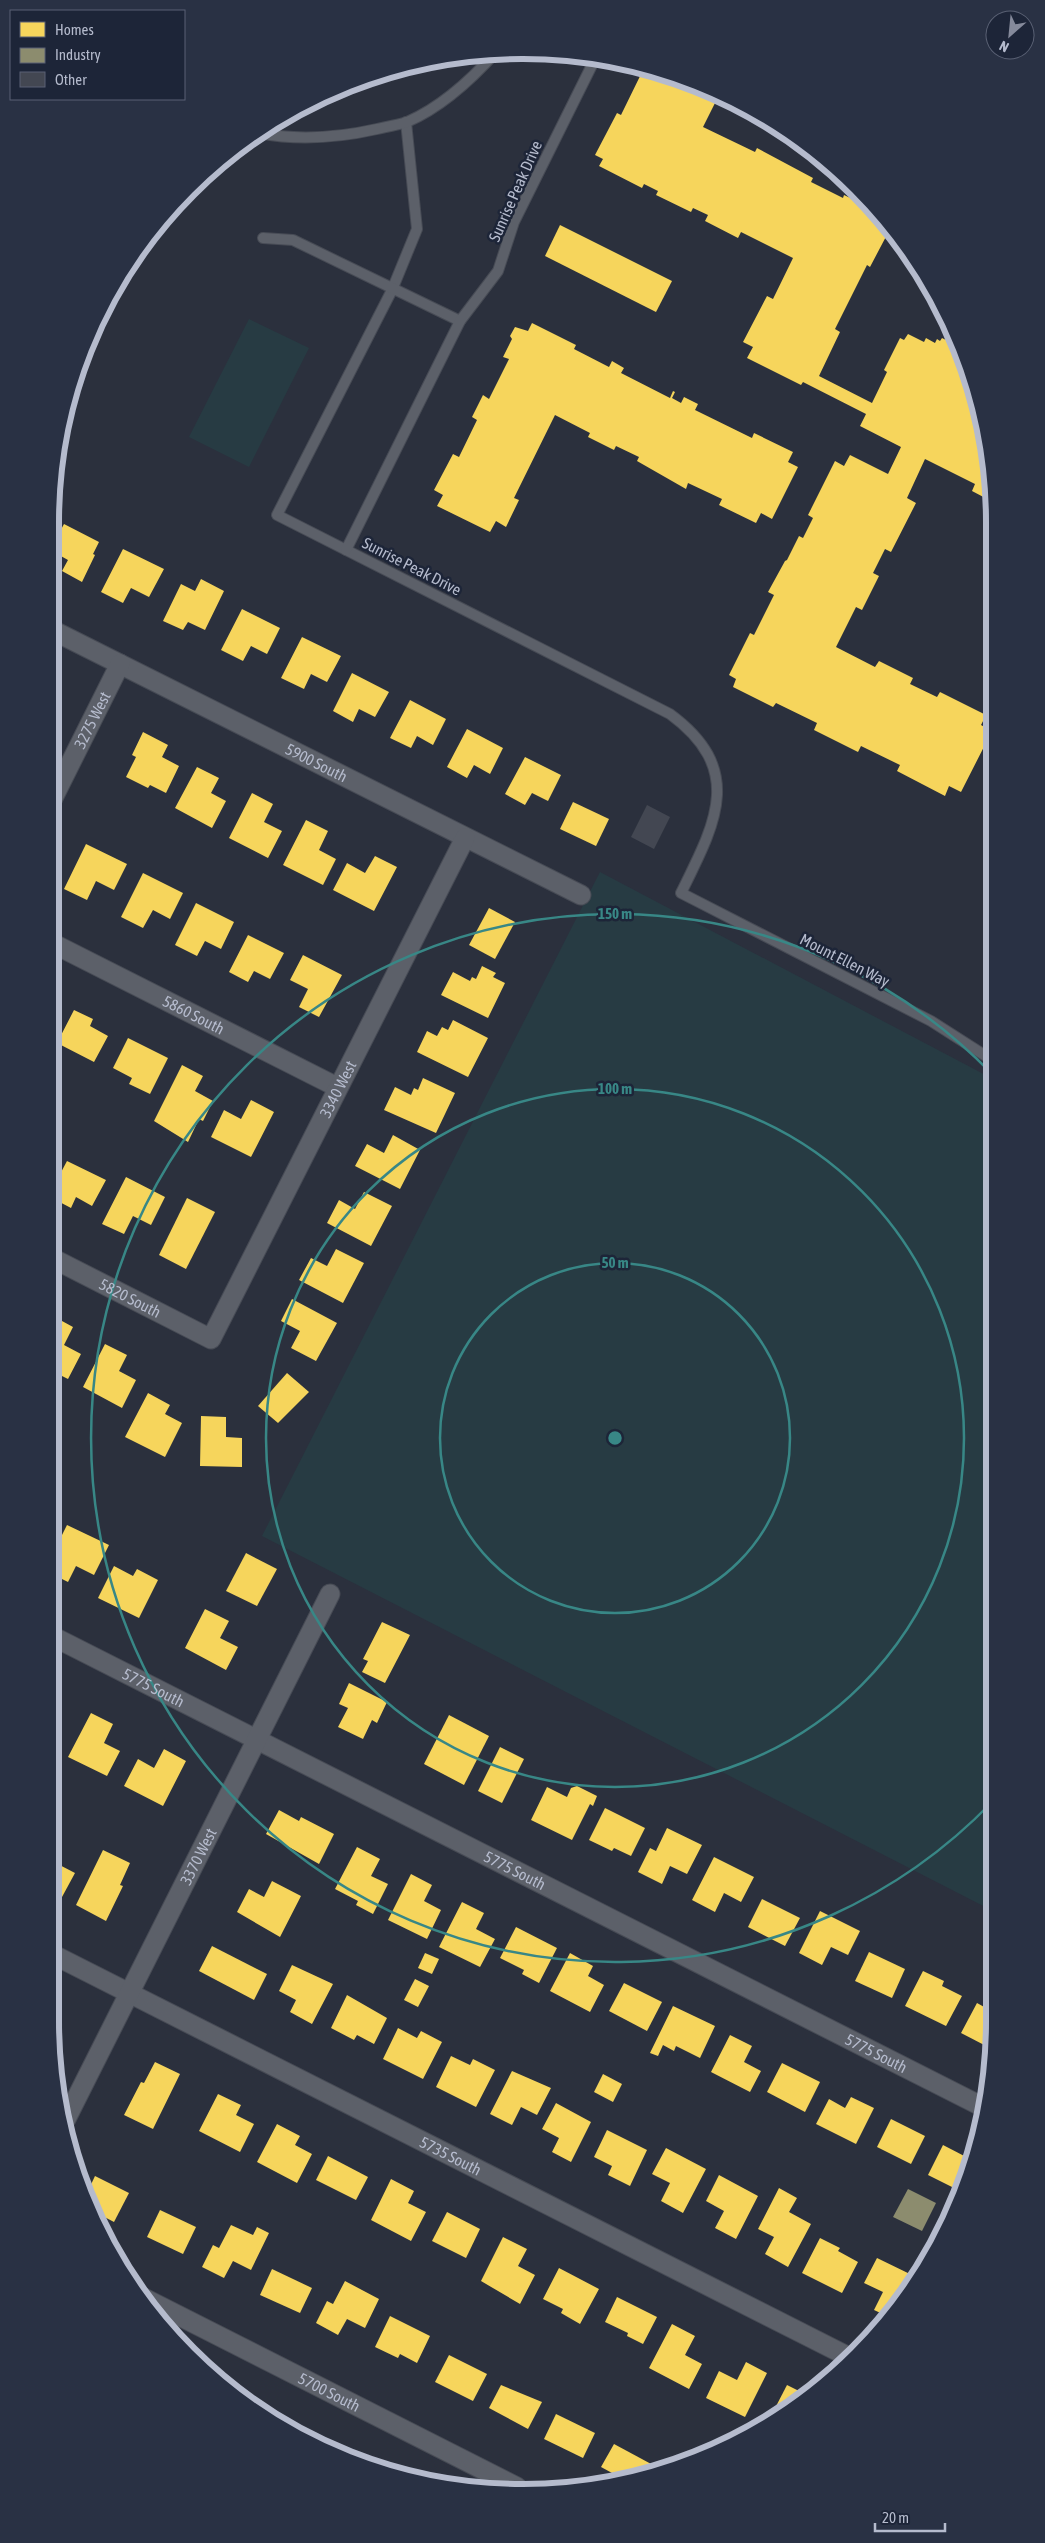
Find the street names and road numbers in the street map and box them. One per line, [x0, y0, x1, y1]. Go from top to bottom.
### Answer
street label: Sunrise Peak Drive [485, 138, 545, 244]
street label: Sunrise Peak Drive [360, 533, 464, 599]
street label: 3275 West [70, 688, 114, 751]
street label: 5900 South [283, 739, 350, 785]
street label: Mount Ellen Way [797, 930, 893, 991]
street label: 5860 South [160, 992, 228, 1038]
street label: 3340 West [316, 1057, 360, 1120]
street label: 5820 South [96, 1275, 164, 1321]
street label: 5775 South [120, 1664, 187, 1710]
street label: 3370 West [176, 1825, 220, 1888]
street label: 5775 South [481, 1847, 549, 1893]
street label: 5775 South [842, 2030, 910, 2076]
street label: 5735 South [417, 2133, 485, 2179]
street label: 5700 South [296, 2369, 363, 2415]

